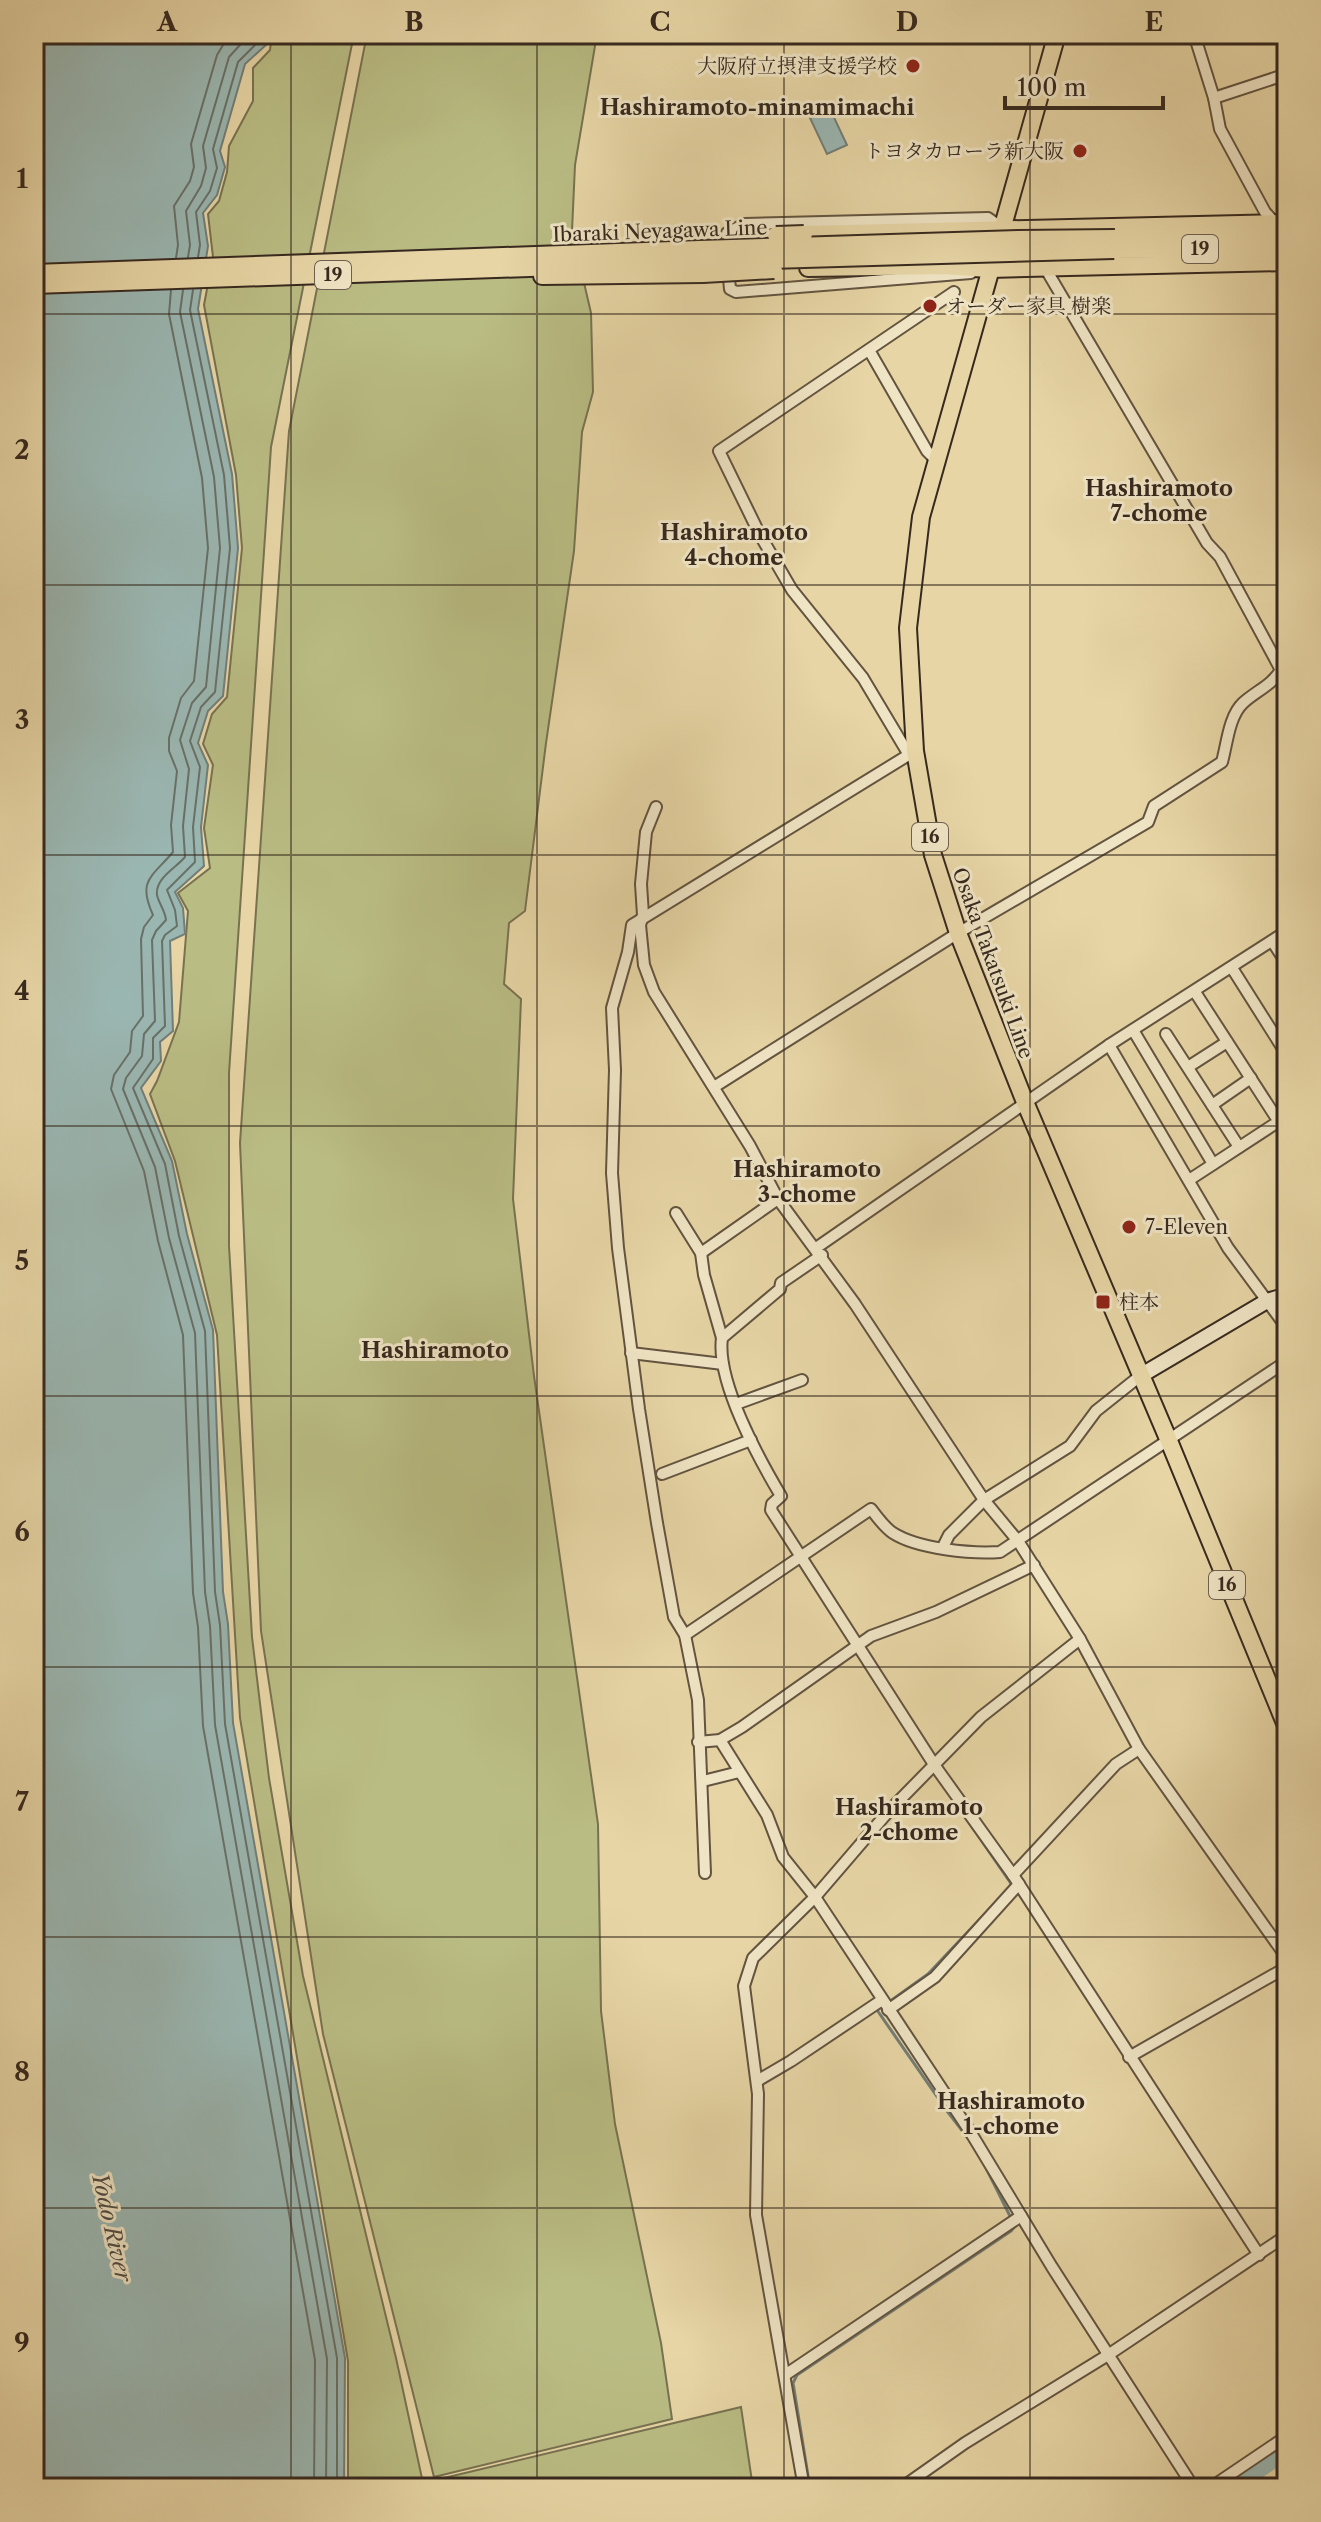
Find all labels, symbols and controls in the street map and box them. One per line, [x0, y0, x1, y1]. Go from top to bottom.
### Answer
text: A [156, 6, 178, 38]
text: B [404, 6, 424, 38]
text: C [650, 6, 670, 38]
text: D [896, 6, 918, 38]
text: E [1145, 6, 1163, 38]
place label: 大阪府立摂津支援学校 [697, 54, 897, 78]
marker: 大阪府立摂津支援学校 [904, 57, 922, 75]
scale bar [1005, 60, 1163, 110]
text: 100 m [1017, 73, 1086, 102]
district label: Hashiramoto-minamimachi [600, 94, 914, 121]
place label: トヨタカローラ新大阪 [864, 139, 1064, 163]
marker: トヨタカローラ新大阪 [1071, 142, 1089, 160]
text: 1 [16, 163, 28, 195]
street label: Ibaraki Neyagawa Line [552, 215, 768, 247]
road number: 19 [1182, 235, 1218, 263]
road number: 19 [315, 261, 351, 289]
place label: オーダー家具 樹楽 [946, 294, 1111, 318]
marker: オーダー家具 樹楽 [921, 297, 939, 315]
text: 2 [14, 434, 30, 466]
district label: Hashiramoto 7-chome [1085, 475, 1233, 527]
district label: Hashiramoto 4-chome [660, 519, 808, 571]
text: 3 [15, 704, 29, 736]
road number: 16 [912, 823, 948, 851]
street label: Osaka Takatsuki Line [947, 864, 1039, 1062]
text: 4 [14, 975, 30, 1007]
district label: Hashiramoto 3-chome [733, 1156, 881, 1208]
place label: 7-Eleven [1145, 1215, 1228, 1239]
marker: 7-Eleven [1120, 1218, 1138, 1236]
text: 5 [15, 1245, 29, 1277]
place label: 柱本 [1119, 1290, 1159, 1314]
marker: 柱本 [1094, 1293, 1112, 1311]
district label: Hashiramoto [361, 1337, 509, 1364]
text: 6 [14, 1516, 30, 1548]
road number: 16 [1209, 1571, 1245, 1599]
text: 7 [15, 1786, 29, 1818]
district label: Hashiramoto 2-chome [835, 1794, 983, 1846]
text: 8 [14, 2056, 30, 2088]
district label: Hashiramoto 1-chome [937, 2088, 1085, 2140]
water label: Yodo River [86, 2170, 138, 2286]
text: 9 [14, 2327, 30, 2359]

